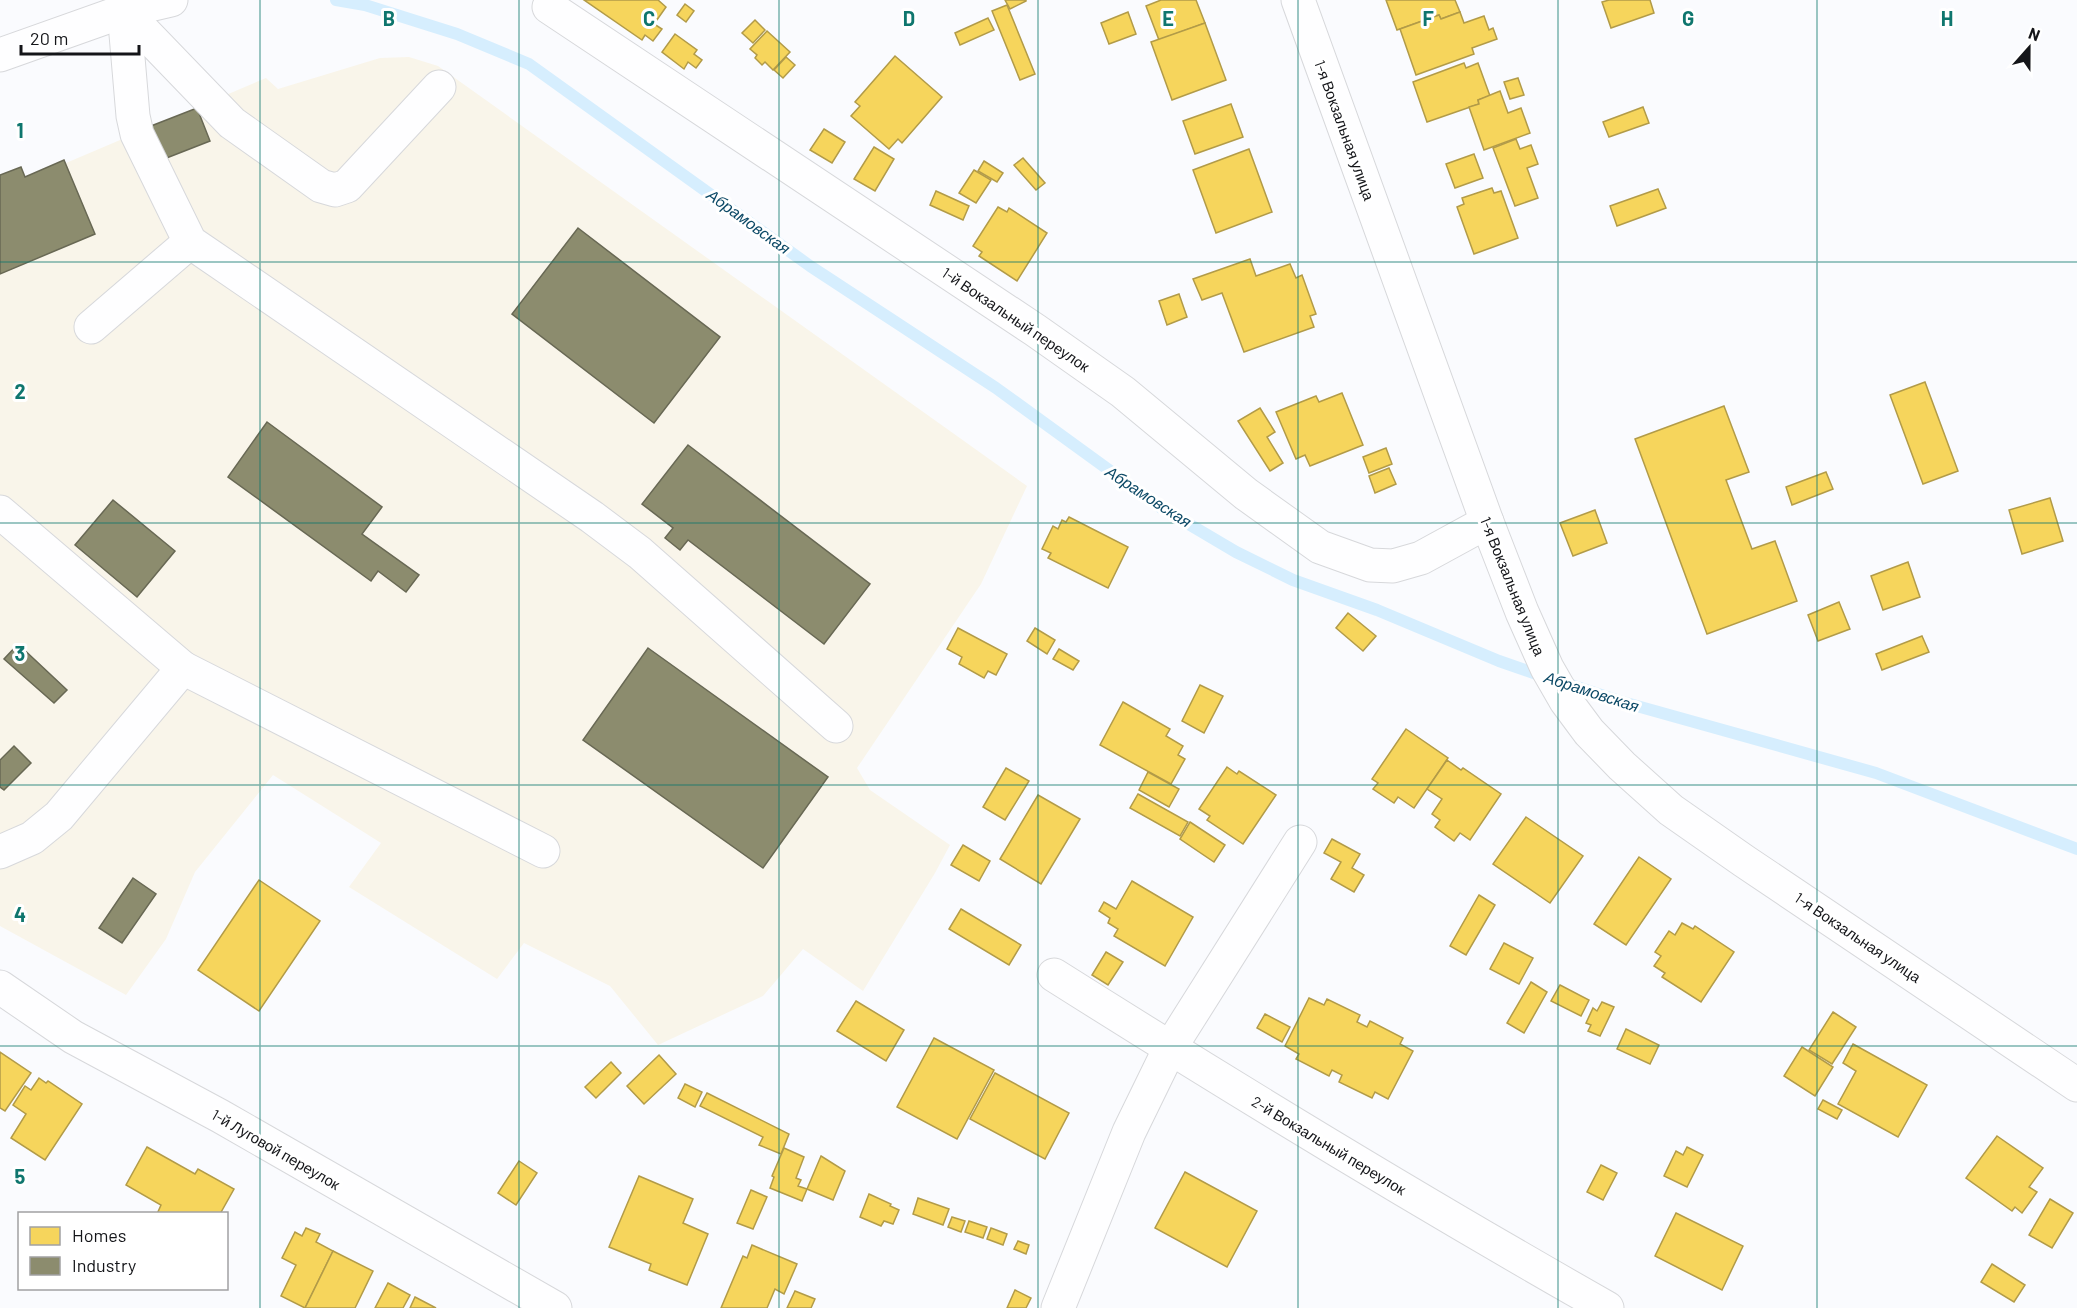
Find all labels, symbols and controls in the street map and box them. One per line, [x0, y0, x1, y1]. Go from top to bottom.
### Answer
text: B [383, 6, 395, 30]
text: C [643, 6, 655, 30]
text: D [903, 6, 915, 30]
text: E [1162, 6, 1174, 30]
text: F [1422, 6, 1434, 30]
text: G [1682, 6, 1694, 30]
text: H [1941, 6, 1953, 30]
scale bar [21, 18, 140, 56]
north arrow [1999, 18, 2059, 78]
text: N [2026, 23, 2043, 44]
text: 20 m [30, 27, 68, 49]
street label: 1-я Вокзальная улица [1311, 57, 1379, 203]
text: 1 [16, 118, 24, 142]
water label: Абрамовская [703, 184, 795, 258]
street label: 1-й Вокзальный переулок [939, 263, 1093, 375]
text: 2 [14, 379, 26, 403]
water label: Абрамовская [1102, 461, 1196, 531]
street label: 1-я Вокзальная улица [1477, 514, 1549, 659]
text: 3 [15, 641, 25, 665]
water label: Абрамовская [1541, 666, 1642, 715]
street label: 1-я Вокзальная улица [1792, 888, 1925, 986]
text: 4 [14, 902, 26, 926]
street label: 2-й Вокзальный переулок [1249, 1092, 1410, 1198]
street label: 1-й Луговой переулок [209, 1105, 344, 1193]
text: 5 [15, 1164, 26, 1188]
legend [18, 1212, 228, 1290]
text: Homes [72, 1224, 126, 1246]
text: Industry [72, 1254, 136, 1276]

